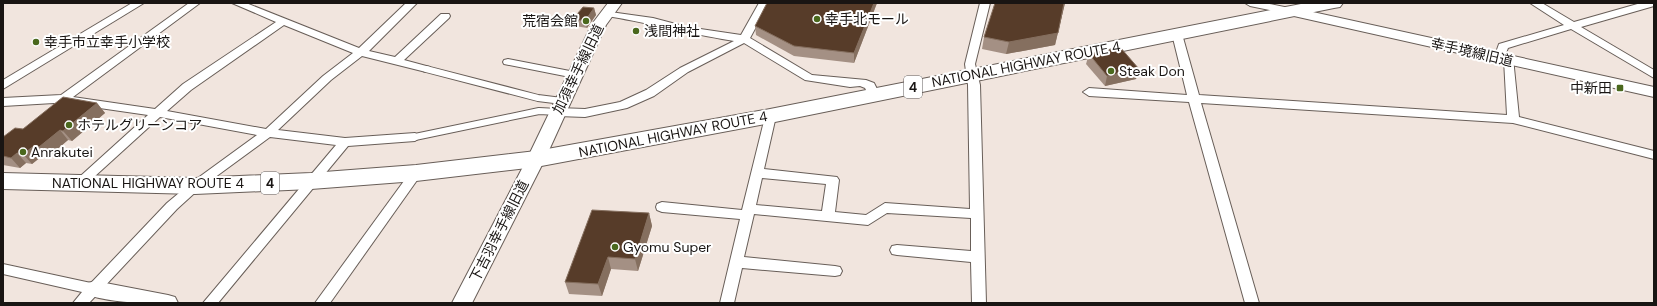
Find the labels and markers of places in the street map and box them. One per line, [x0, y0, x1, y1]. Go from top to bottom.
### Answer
place label: 幸手北モール [825, 10, 909, 28]
place label: 荒宿会館 [522, 12, 578, 30]
marker: 幸手北モール [812, 14, 822, 24]
marker: 荒宿会館 [581, 16, 591, 26]
place label: 浅間神社 [644, 22, 700, 40]
marker: 浅間神社 [631, 26, 641, 36]
place label: 幸手市立幸手小学校 [44, 33, 170, 51]
marker: 幸手市立幸手小学校 [31, 37, 41, 47]
place label: Steak Don [1119, 62, 1185, 80]
marker: Steak Don [1106, 66, 1116, 76]
place label: 中新田 [1570, 79, 1612, 97]
marker: 中新田 [1615, 83, 1625, 93]
place label: ホテルグリーンコア [77, 116, 202, 134]
marker: ホテルグリーンコア [64, 120, 74, 130]
place label: Anrakutei [31, 143, 93, 161]
marker: Anrakutei [18, 147, 28, 157]
place label: Gyomu Super [623, 238, 711, 256]
marker: Gyomu Super [610, 242, 620, 252]

